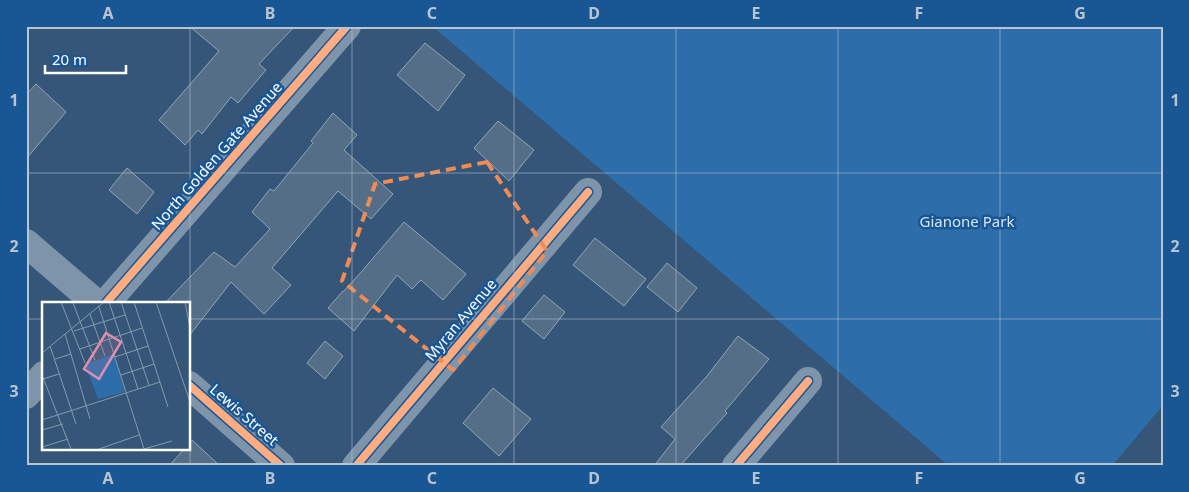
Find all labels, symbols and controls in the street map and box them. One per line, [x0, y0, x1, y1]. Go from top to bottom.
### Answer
text: A [102, 2, 114, 24]
text: B [265, 2, 275, 24]
text: C [427, 2, 437, 24]
text: D [588, 2, 600, 24]
text: E [752, 2, 761, 24]
text: F [915, 2, 923, 24]
text: G [1074, 2, 1086, 24]
scale bar [45, 42, 126, 74]
text: 20 m [52, 49, 87, 69]
street label: North Golden Gate Avenue [146, 77, 286, 234]
text: 1 [9, 89, 19, 111]
text: 1 [1170, 89, 1180, 111]
park label: Gianone Park [920, 211, 1014, 231]
text: 2 [9, 235, 19, 257]
text: 2 [1170, 235, 1180, 257]
street label: Myran Avenue [420, 274, 500, 365]
inset map [42, 302, 190, 450]
street label: Lewis Street [206, 379, 284, 450]
text: 3 [9, 380, 19, 402]
text: 3 [1170, 380, 1180, 402]
text: A [102, 467, 114, 489]
text: B [265, 467, 275, 489]
text: C [427, 467, 437, 489]
text: D [588, 467, 600, 489]
text: E [752, 467, 761, 489]
text: F [915, 467, 923, 489]
text: G [1074, 467, 1086, 489]

